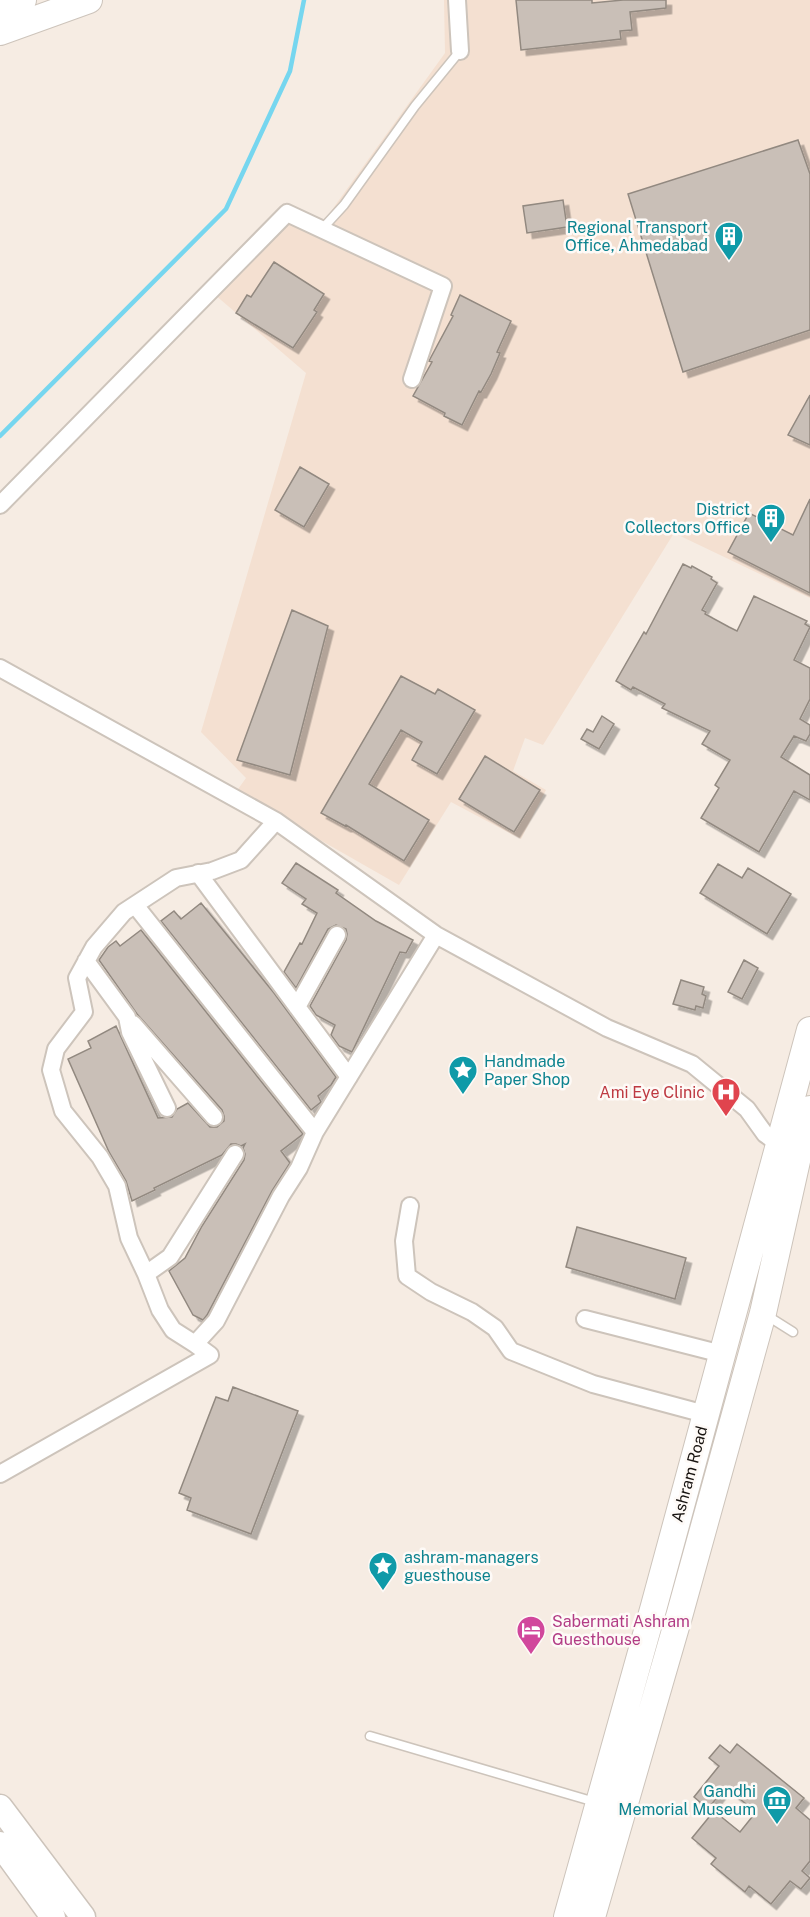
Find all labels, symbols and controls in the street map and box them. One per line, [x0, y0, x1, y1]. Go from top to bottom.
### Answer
place label: Regional Transport Office, Ahmedabad [565, 218, 708, 255]
building icon: Regional Transport Office, Ahmedabad [713, 220, 745, 262]
place label: District Collectors Office [625, 500, 750, 537]
building icon: District Collectors Office [755, 502, 787, 544]
place label: Handmade Paper Shop [484, 1052, 570, 1089]
place icon: Handmade Paper Shop [447, 1054, 479, 1096]
hospital icon: Ami Eye Clinic [710, 1076, 742, 1118]
place label: Ami Eye Clinic [599, 1083, 705, 1102]
street label: Ashram Road [668, 1424, 711, 1524]
place label: ashram-managers guesthouse [404, 1548, 539, 1585]
place icon: ashram-managers guesthouse [367, 1550, 399, 1592]
place label: Sabermati Ashram Guesthouse [552, 1612, 690, 1649]
hotel icon: Sabermati Ashram Guesthouse [515, 1614, 547, 1656]
place label: Gandhi Memorial Museum [618, 1782, 756, 1819]
museum icon: Gandhi Memorial Museum [761, 1784, 793, 1826]

